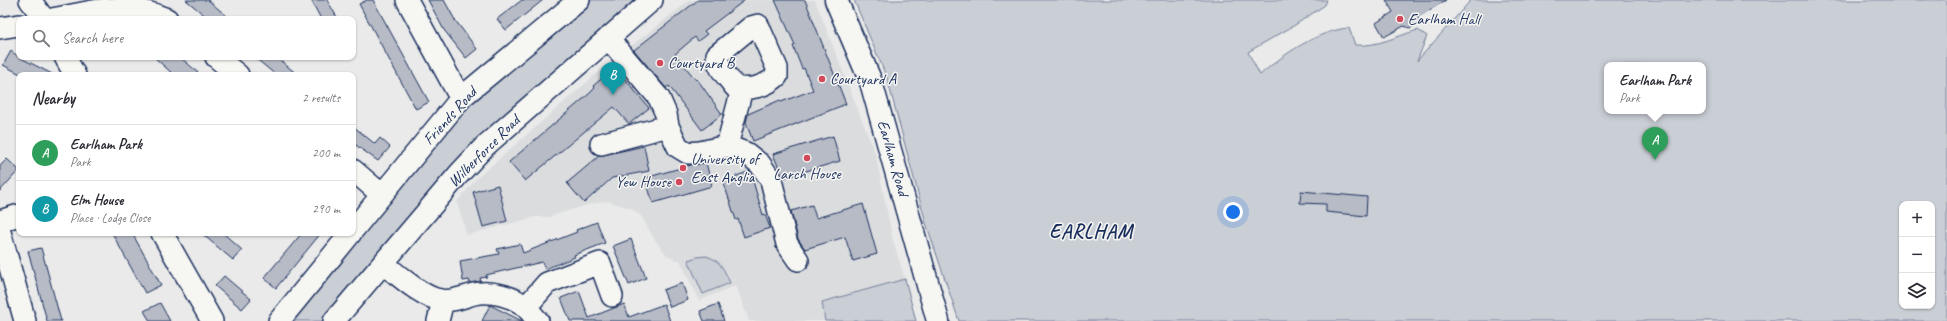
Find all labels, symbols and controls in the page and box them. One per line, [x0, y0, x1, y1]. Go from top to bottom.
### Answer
place label: Earlham Hall [1408, 9, 1483, 29]
marker: Earlham Hall [1395, 14, 1405, 24]
search box [16, 16, 356, 60]
icon: search [30, 27, 52, 49]
text: Search here [62, 29, 123, 48]
place label: Courtyard B [668, 53, 736, 73]
marker: Courtyard B [655, 58, 665, 68]
pin: B [600, 62, 626, 95]
popup [1604, 62, 1706, 114]
place label: Courtyard A [830, 69, 897, 89]
text: Earlham Park [1619, 71, 1691, 90]
marker: Courtyard A [817, 74, 827, 84]
street label: Friends Road [419, 81, 483, 149]
text: Nearby [32, 88, 75, 109]
text: 2 results [302, 90, 340, 106]
text: Park [1619, 90, 1640, 106]
street label: Wilberforce Road [444, 109, 526, 191]
street label: Earlham Road [873, 118, 914, 201]
pin: A [1642, 127, 1668, 160]
text: Earlham Park [70, 135, 142, 154]
text: A [42, 145, 48, 161]
text: 200 m [312, 145, 340, 161]
place label: University of East Anglia [691, 149, 762, 187]
marker: Larch House [802, 153, 812, 163]
text: Park [70, 154, 91, 170]
marker: University of East Anglia [678, 163, 688, 173]
place label: Larch House [773, 164, 843, 184]
place label: Yew House [615, 172, 673, 192]
marker: Yew House [674, 177, 684, 187]
text: Elm House [70, 191, 123, 210]
text: B [42, 201, 48, 217]
text: 290 m [312, 201, 340, 217]
map controls [1899, 201, 1935, 309]
button: + [1899, 201, 1935, 237]
your location [1223, 202, 1243, 222]
text: Place · Lodge Close [70, 210, 150, 226]
district label: EARLHAM [1049, 219, 1134, 244]
button: − [1899, 237, 1935, 273]
button: layers [1899, 273, 1935, 309]

